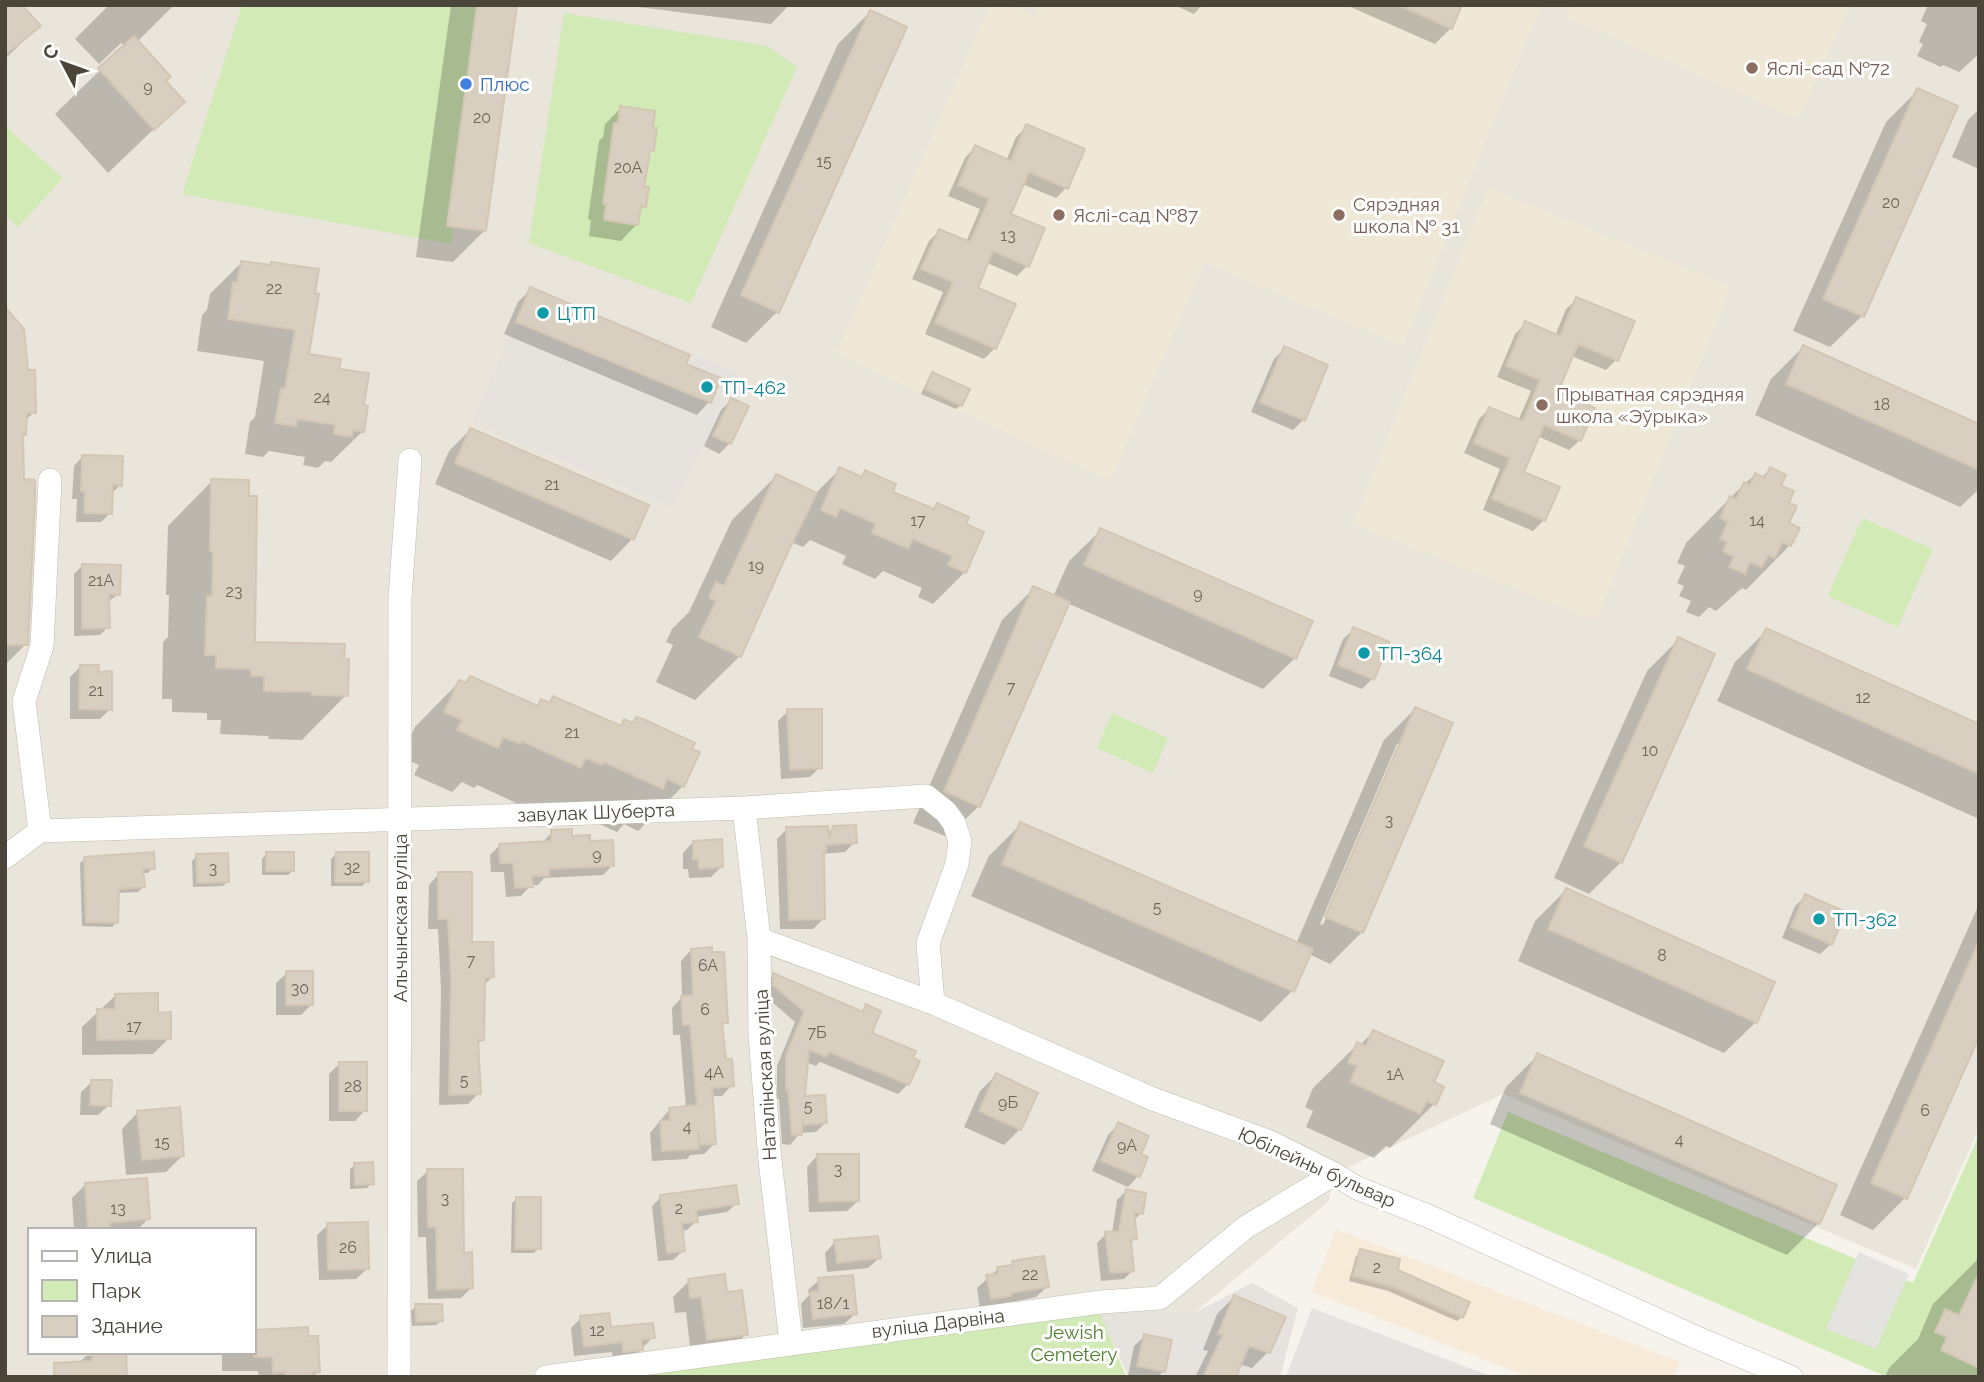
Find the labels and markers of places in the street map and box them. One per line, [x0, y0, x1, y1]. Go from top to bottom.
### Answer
place label: Яслі-сад №72 [1766, 57, 1890, 79]
marker: Яслі-сад №72 [1744, 60, 1760, 76]
place label: Плюс [480, 73, 530, 95]
marker: Плюс [458, 76, 474, 92]
place label: Сярэдняя школа № 31 [1353, 193, 1460, 237]
place label: Яслі-сад №87 [1073, 204, 1198, 226]
marker: Яслі-сад №87 [1051, 207, 1067, 223]
marker: Сярэдняя школа № 31 [1331, 207, 1347, 223]
place label: ЦТП [557, 302, 596, 324]
marker: ЦТП [535, 305, 551, 321]
place label: ТП-462 [721, 376, 786, 398]
marker: ТП-462 [699, 379, 715, 395]
place label: Прыватная сярэдняя школа «Эўрыка» [1556, 383, 1744, 427]
marker: Прыватная сярэдняя школа «Эўрыка» [1534, 397, 1550, 413]
place label: ТП-364 [1378, 642, 1442, 664]
marker: ТП-364 [1356, 645, 1372, 661]
place label: ТП-362 [1833, 908, 1897, 930]
marker: ТП-362 [1811, 911, 1827, 927]

